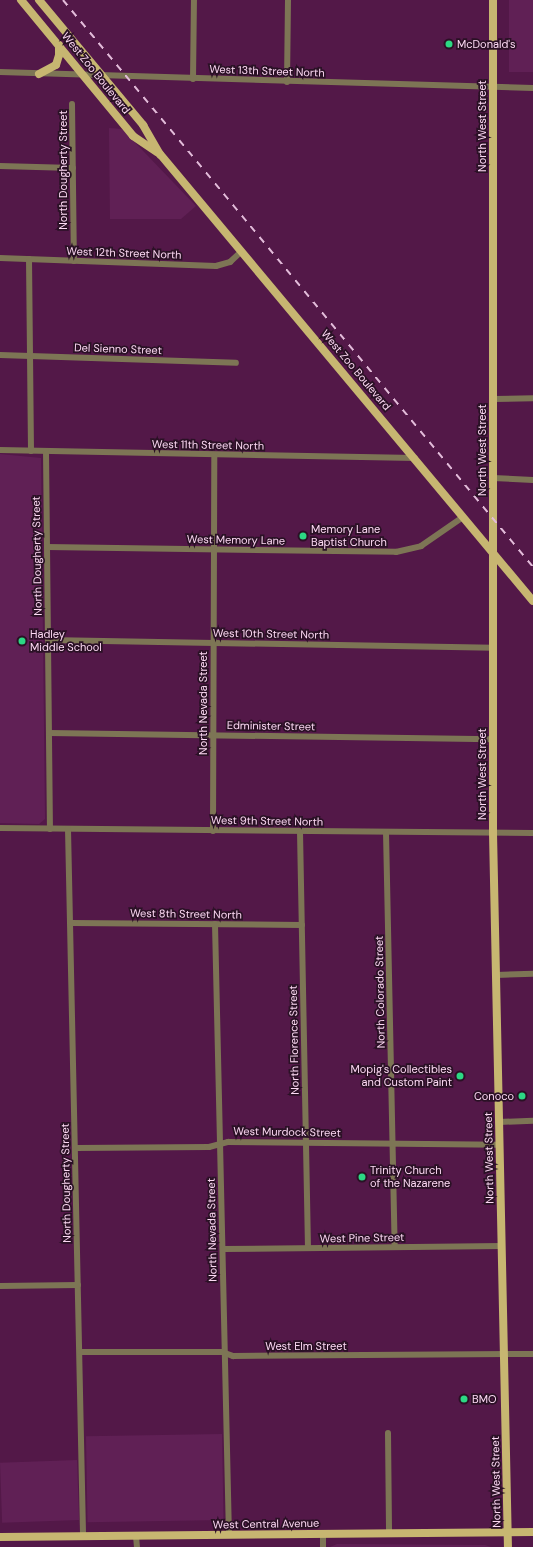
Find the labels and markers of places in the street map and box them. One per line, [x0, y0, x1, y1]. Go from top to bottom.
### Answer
place label: McDonald's [457, 37, 516, 51]
marker: McDonald's [444, 39, 454, 49]
place label: Memory Lane Baptist Church [311, 523, 387, 549]
marker: Memory Lane Baptist Church [298, 531, 308, 541]
place label: Hadley Middle School [30, 628, 102, 654]
marker: Hadley Middle School [17, 636, 27, 646]
place label: Mopig's Collectibles and Custom Paint [351, 1063, 452, 1089]
marker: Mopig's Collectibles and Custom Paint [455, 1071, 465, 1081]
place label: Conoco [474, 1089, 514, 1103]
marker: Conoco [517, 1091, 527, 1101]
place label: Trinity Church of the Nazarene [370, 1164, 450, 1190]
marker: Trinity Church of the Nazarene [357, 1172, 367, 1182]
place label: BMO [472, 1392, 496, 1406]
marker: BMO [459, 1394, 469, 1404]

